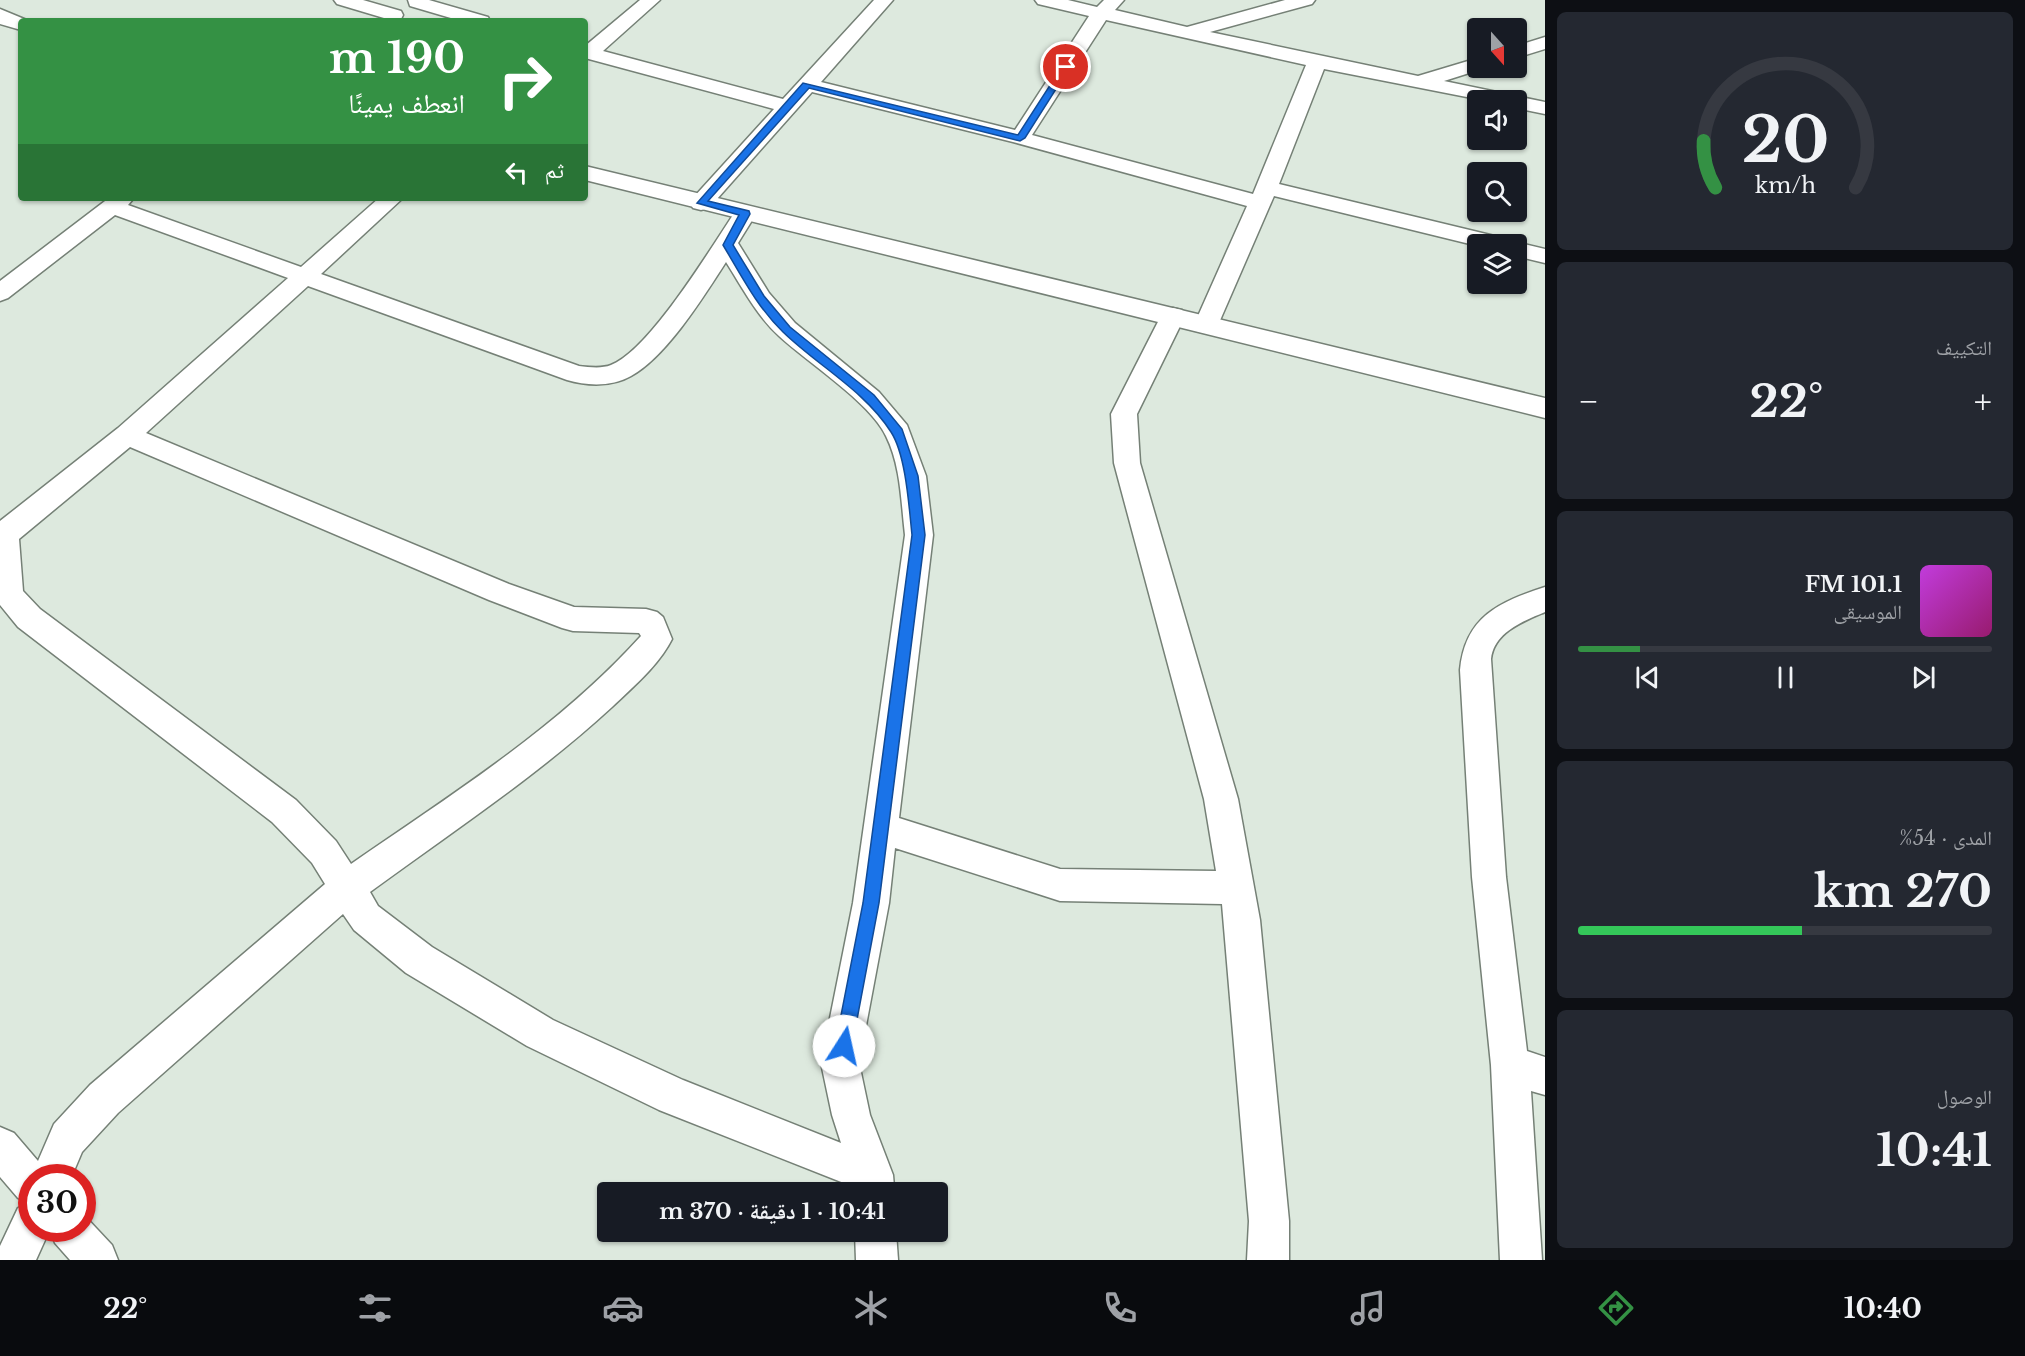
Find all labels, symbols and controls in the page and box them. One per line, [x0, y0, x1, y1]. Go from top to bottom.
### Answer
north arrow [1467, 18, 1527, 78]
map controls [1467, 18, 1527, 294]
text: 190 m [329, 32, 465, 84]
pin [1040, 41, 1091, 92]
icon: right [486, 42, 564, 120]
icon: arrive [1049, 50, 1082, 83]
text: انعطف يمينًا [348, 87, 465, 120]
button: sound [1467, 90, 1527, 150]
text: 20 [1741, 101, 1829, 179]
icon: left [500, 156, 533, 189]
text: ثم [545, 157, 564, 184]
button: search [1467, 162, 1527, 222]
text: km/h [1755, 172, 1816, 199]
button: layers [1467, 234, 1527, 294]
text: التكييف [1936, 336, 1992, 360]
text: 22° [1750, 373, 1823, 429]
text: − [1578, 381, 1599, 422]
text: + [1974, 381, 1992, 422]
text: 101.1 FM [1805, 571, 1902, 598]
text: الموسيقى [1834, 600, 1902, 624]
icon: previous [1631, 661, 1664, 694]
icon: pause [1769, 661, 1802, 694]
icon: next [1907, 661, 1940, 694]
text: المدى · 54% [1899, 826, 1992, 850]
text: 270 km [1814, 863, 1992, 919]
position arrow [812, 1014, 876, 1078]
text: الوصول [1937, 1085, 1992, 1109]
text: 10:41 [1876, 1122, 1992, 1178]
speed limit sign: 30 [18, 1164, 96, 1242]
text: 10:41 · 1 دقيقة · 370 m [659, 1198, 886, 1225]
icon: filters [354, 1287, 396, 1329]
icon: car [602, 1287, 644, 1329]
icon: climate [850, 1287, 892, 1329]
icon: phone [1099, 1287, 1141, 1329]
icon: music [1347, 1287, 1389, 1329]
icon: directions [1595, 1287, 1637, 1329]
text: 22° [103, 1292, 147, 1325]
text: 10:40 [1844, 1292, 1922, 1325]

